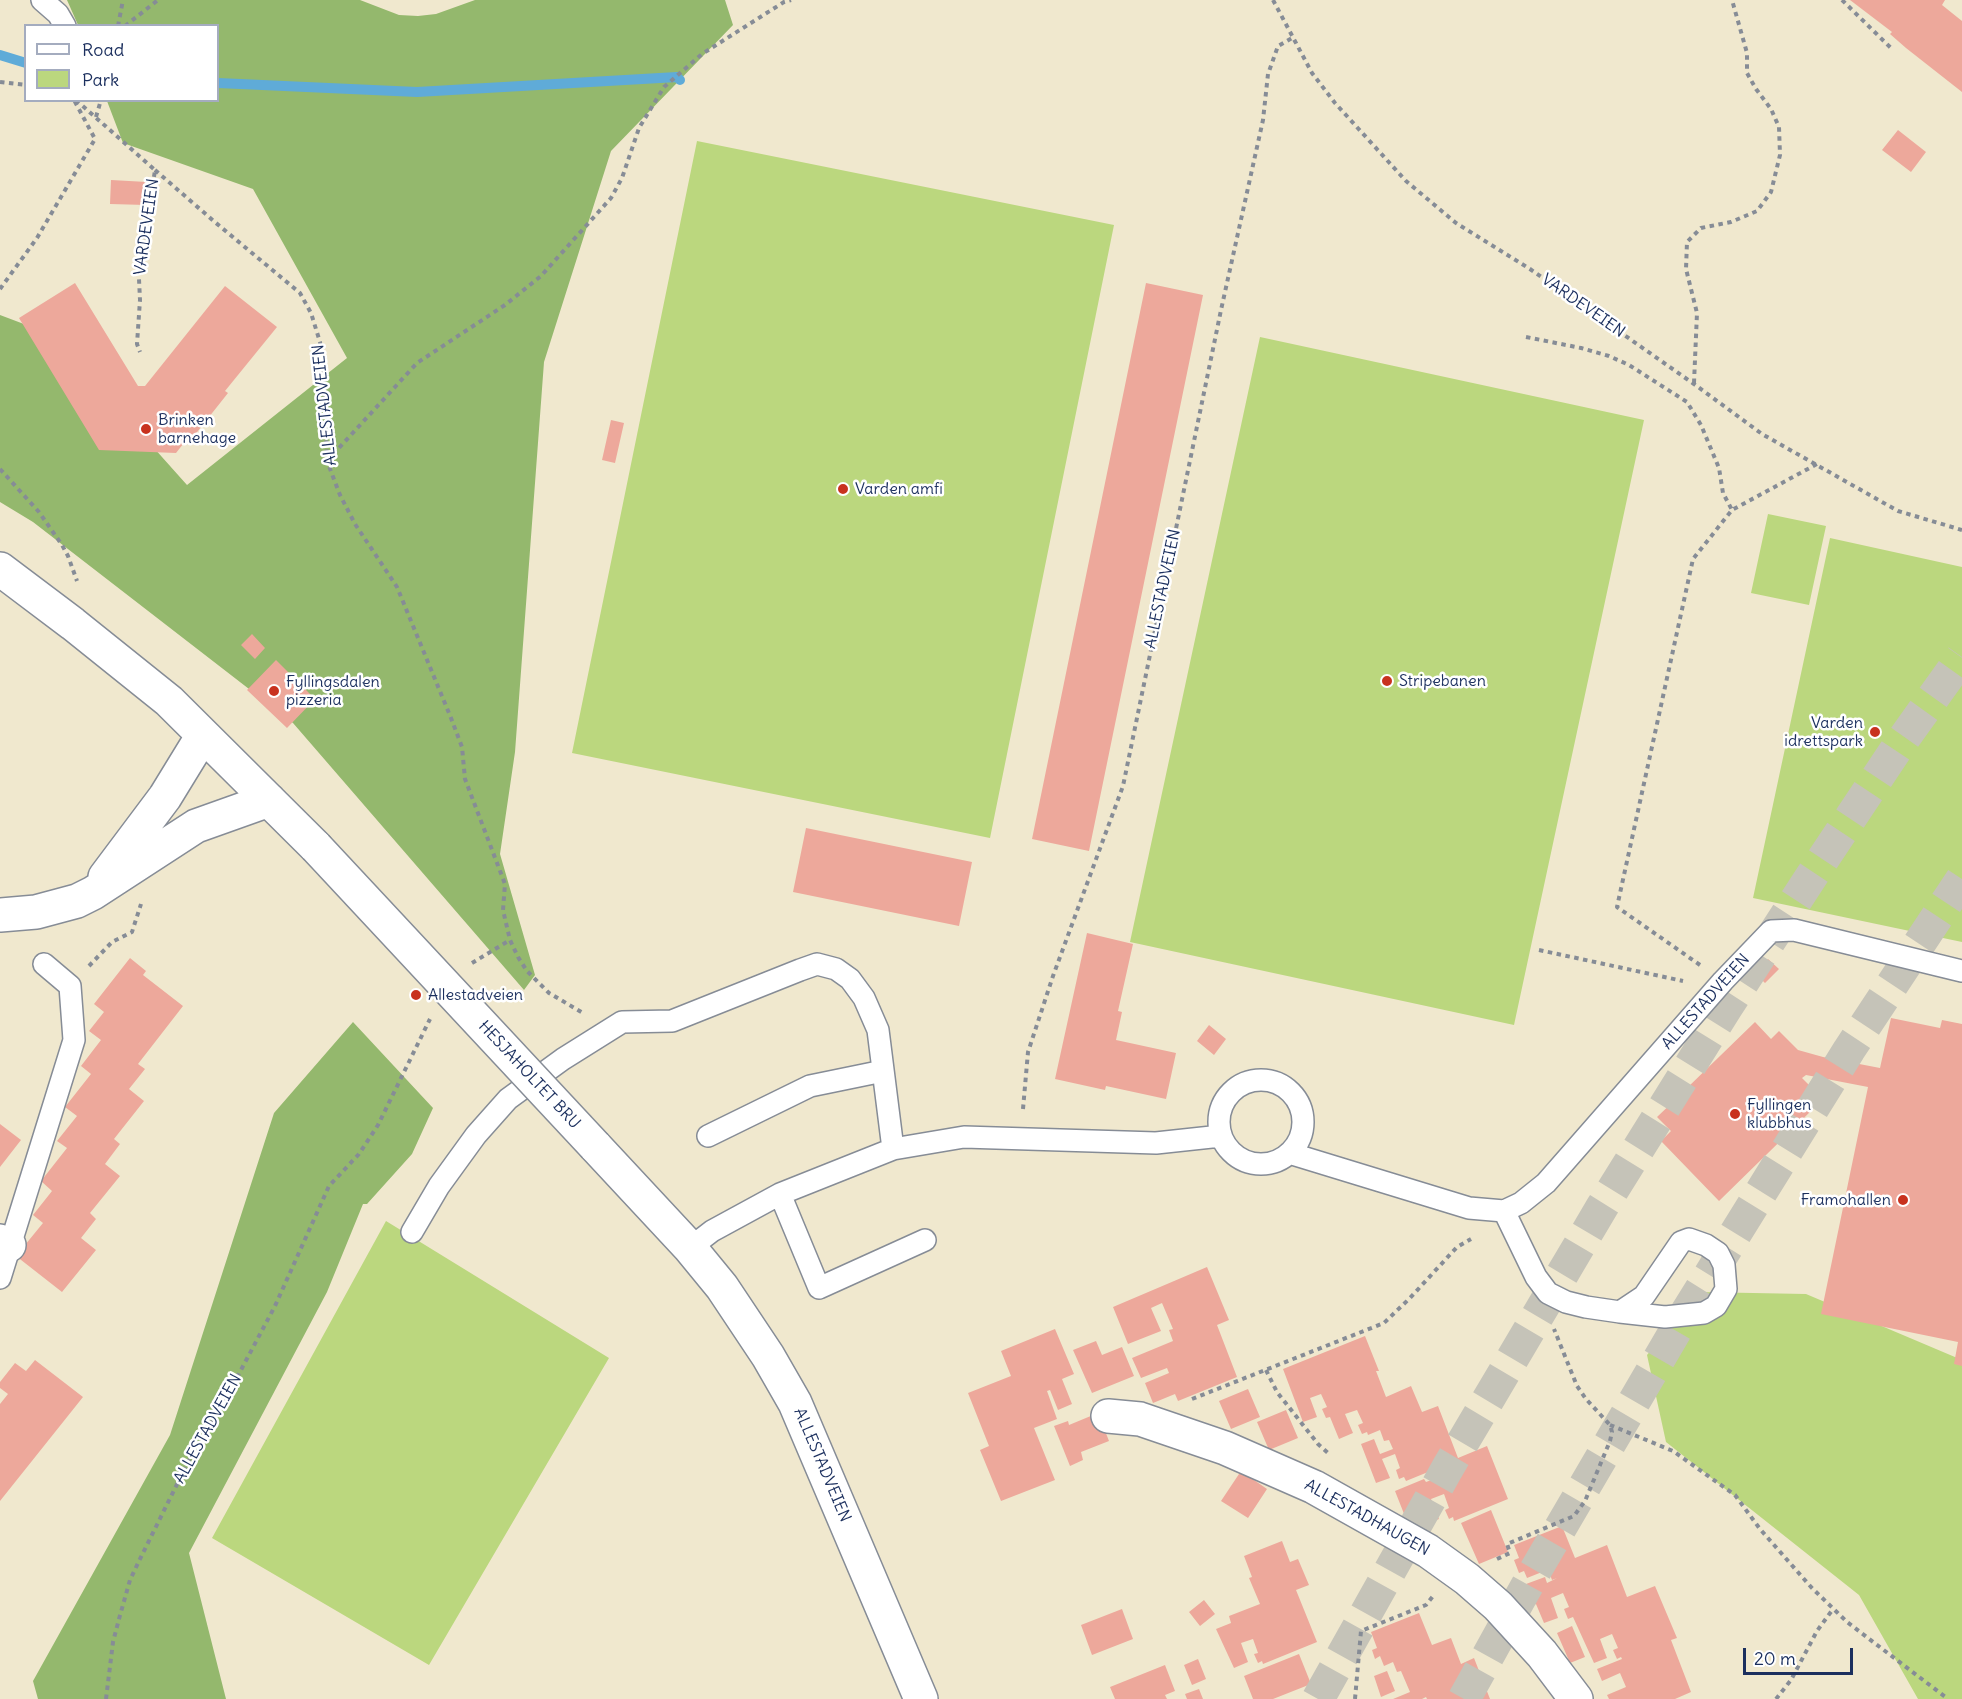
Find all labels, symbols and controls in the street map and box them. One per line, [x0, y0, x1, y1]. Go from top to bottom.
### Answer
legend [24, 24, 219, 102]
text: Road [82, 38, 124, 61]
text: Park [82, 68, 119, 91]
street label: VARDEVEIEN [131, 177, 163, 277]
street label: VARDEVEIEN [1538, 270, 1628, 342]
street label: ALLESTADVEIEN [309, 343, 341, 467]
place label: Brinken barnehage [158, 410, 236, 448]
marker: Brinken barnehage [139, 422, 153, 436]
place label: Varden amfi [855, 479, 943, 499]
marker: Varden amfi [836, 482, 850, 496]
street label: ALLESTADVEIEN [1141, 527, 1185, 651]
place label: Stripebanen [1399, 671, 1486, 691]
place label: Fyllingsdalen pizzeria [286, 672, 380, 710]
marker: Stripebanen [1380, 674, 1394, 688]
marker: Fyllingsdalen pizzeria [267, 684, 281, 698]
place label: Varden idrettspark [1784, 713, 1863, 751]
marker: Varden idrettspark [1868, 725, 1882, 739]
street label: ALLESTADVEIEN [1658, 950, 1754, 1054]
place label: Allestadveien [428, 985, 523, 1005]
marker: Allestadveien [409, 988, 423, 1002]
street label: HESJAHOLTET BRU [474, 1017, 584, 1133]
place label: Fyllingen klubbhus [1747, 1095, 1812, 1133]
marker: Fyllingen klubbhus [1728, 1107, 1742, 1121]
place label: Framohallen [1801, 1190, 1891, 1210]
marker: Framohallen [1896, 1193, 1910, 1207]
street label: ALLESTADVEIEN [170, 1371, 246, 1487]
street label: ALLESTADVEIEN [789, 1405, 855, 1525]
street label: ALLESTADHAUGEN [1301, 1476, 1433, 1560]
scale bar [1746, 1636, 1856, 1674]
text: 20 m [1754, 1647, 1796, 1670]

